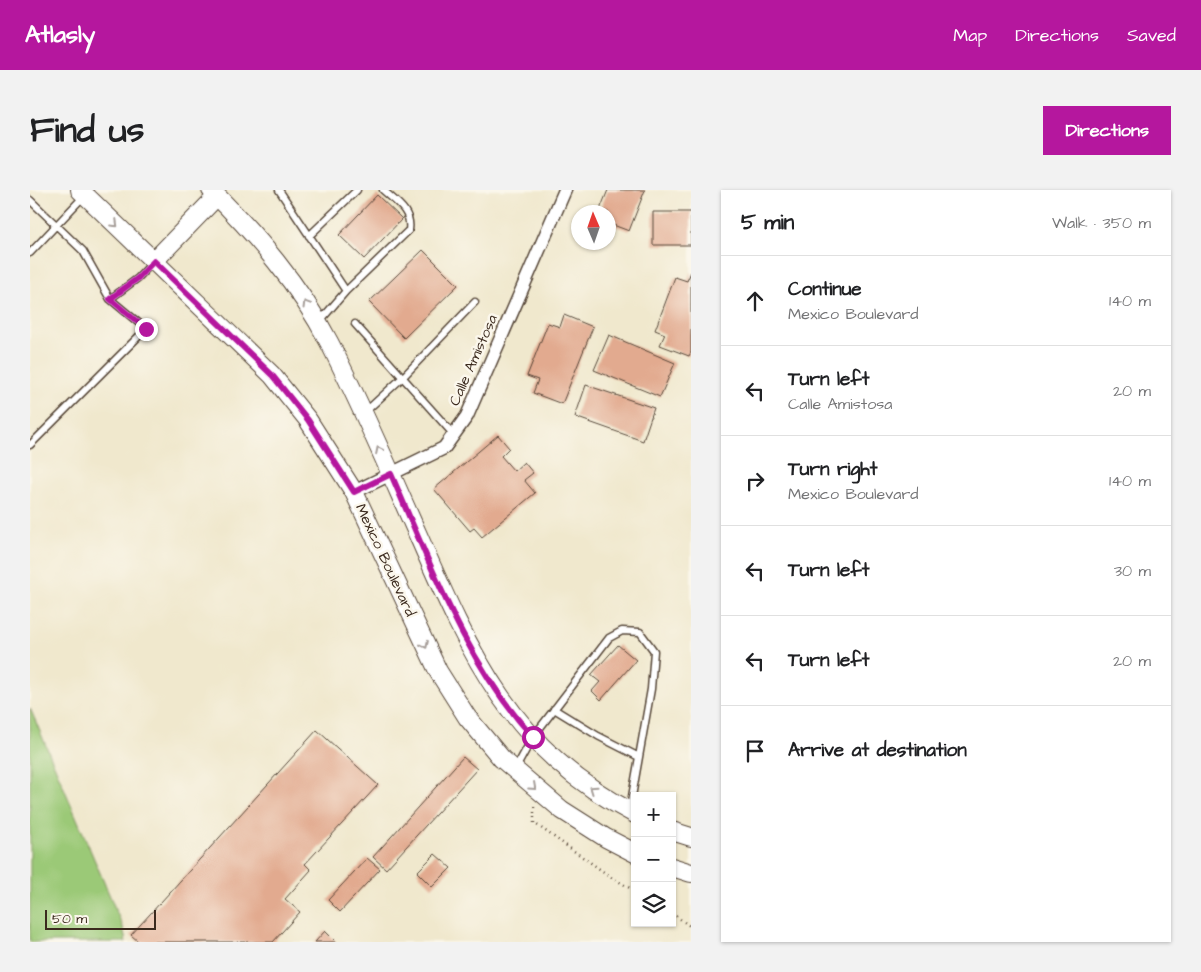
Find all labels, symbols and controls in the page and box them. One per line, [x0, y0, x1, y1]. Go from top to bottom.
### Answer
text: Atlasly [25, 18, 95, 52]
text: Map [953, 23, 987, 48]
text: Directions [1015, 23, 1099, 48]
text: Saved [1127, 23, 1176, 48]
text: Find us [30, 106, 144, 155]
button: Directions [1043, 106, 1171, 155]
north arrow [571, 205, 616, 250]
text: 5 min [741, 208, 794, 237]
text: Walk · 350 m [1052, 212, 1151, 234]
one-way arrow [110, 218, 119, 227]
text: Continue [788, 276, 862, 303]
icon: ahead [741, 287, 769, 315]
text: 140 m [1109, 290, 1151, 312]
one-way arrow [303, 301, 313, 310]
text: Mexico Boulevard [788, 303, 919, 325]
street label: Calle Amistosa [444, 311, 503, 409]
route end [135, 318, 158, 341]
text: Turn left [788, 366, 869, 393]
icon: left [741, 377, 769, 405]
text: 20 m [1113, 380, 1151, 402]
text: Calle Amistosa [788, 393, 892, 415]
one-way arrow [375, 446, 385, 455]
text: Turn right [788, 456, 877, 483]
icon: right [741, 467, 769, 495]
text: 140 m [1109, 470, 1151, 492]
text: Mexico Boulevard [788, 483, 919, 505]
street label: Mexico Boulevard [350, 500, 421, 620]
icon: left [741, 557, 769, 585]
text: Turn left [788, 557, 869, 584]
text: 30 m [1114, 560, 1151, 582]
one-way arrow [418, 640, 429, 649]
icon: left [741, 647, 769, 675]
text: Turn left [788, 647, 869, 674]
text: 20 m [1113, 650, 1151, 672]
route start [522, 726, 545, 749]
icon: arrive [741, 737, 769, 765]
text: Arrive at destination [788, 737, 967, 764]
one-way arrow [528, 781, 537, 790]
one-way arrow [589, 786, 599, 795]
map controls [631, 792, 676, 927]
button: + [631, 792, 676, 837]
button: − [631, 837, 676, 882]
button: layers [631, 882, 676, 927]
scale bar [45, 907, 156, 930]
text: 50 m [52, 909, 87, 929]

